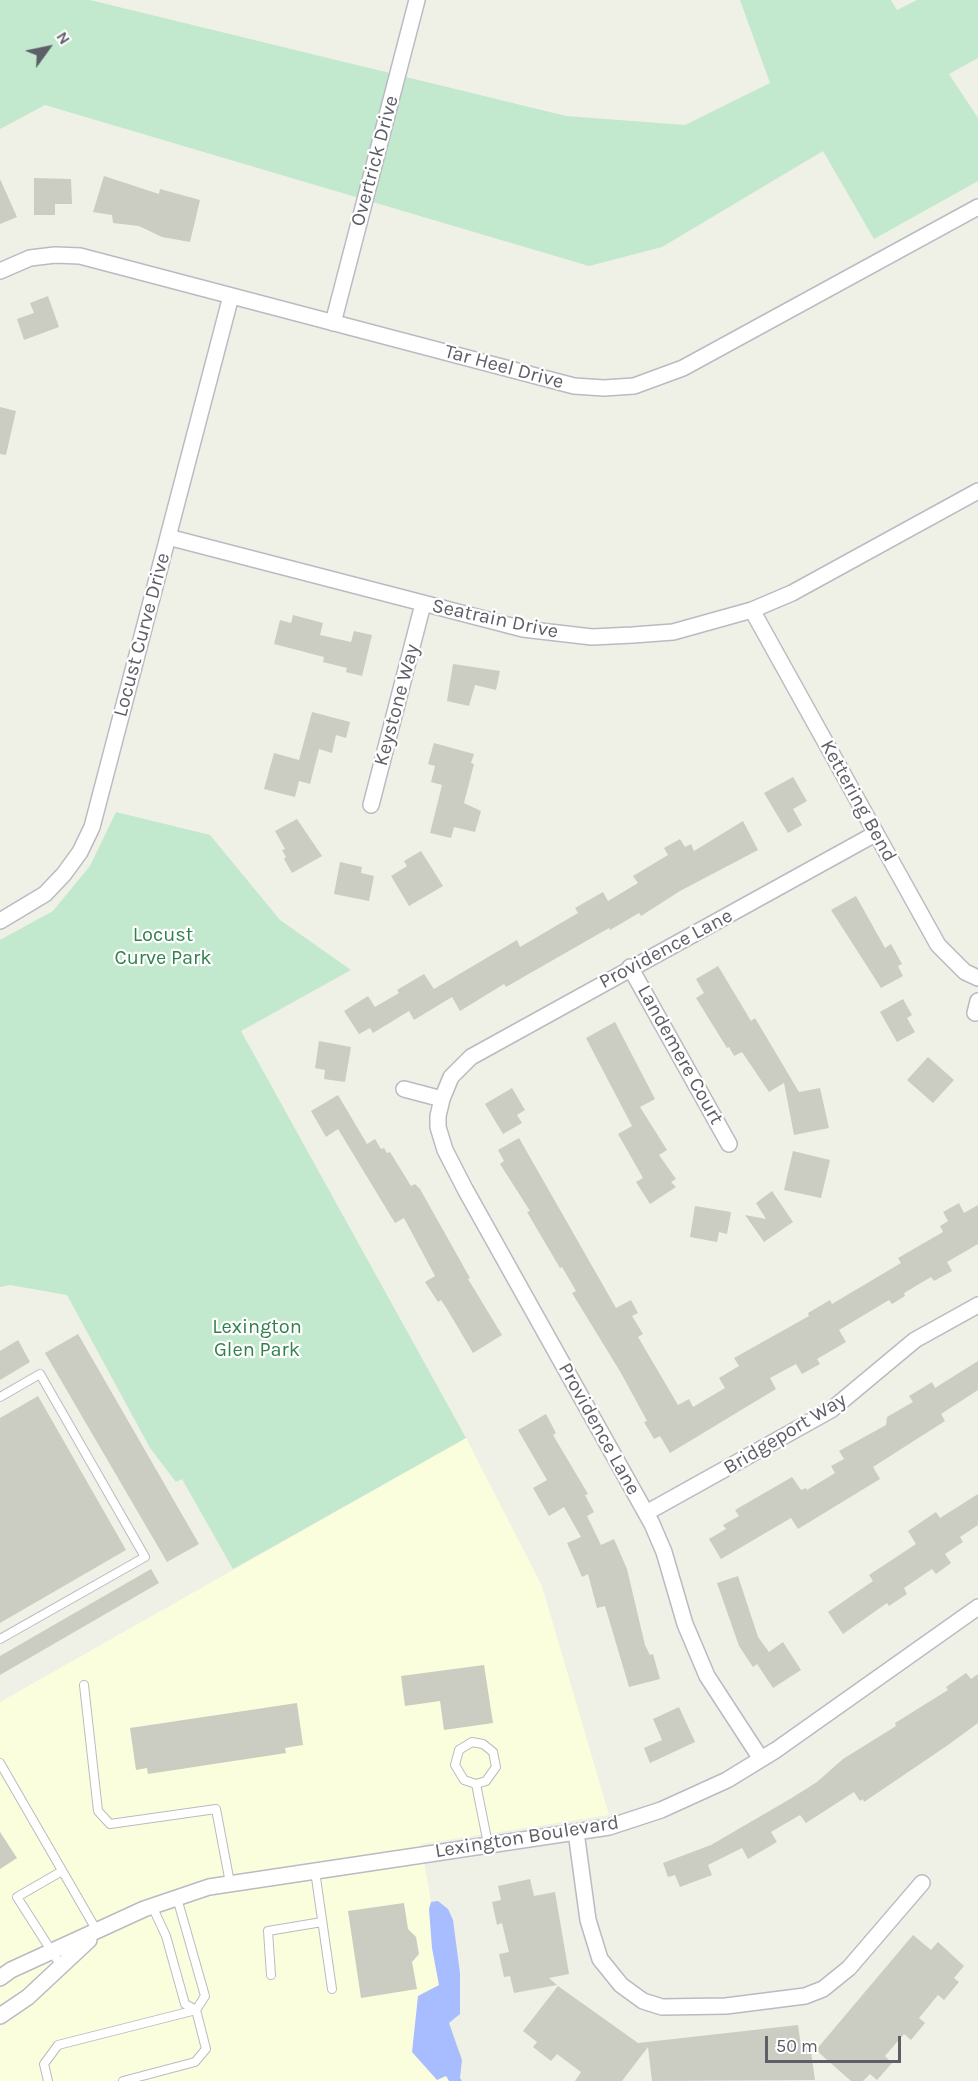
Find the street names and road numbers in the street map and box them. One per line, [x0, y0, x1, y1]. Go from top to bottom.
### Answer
street label: Overtrick Drive [346, 93, 404, 229]
street label: Tar Heel Drive [442, 340, 566, 394]
street label: Locust Curve Drive [109, 550, 175, 720]
street label: Seatrain Drive [430, 594, 560, 644]
street label: Keystone Way [369, 641, 425, 769]
street label: Kettering Bend [815, 736, 901, 866]
street label: Providence Lane [595, 904, 737, 994]
street label: Landemere Court [632, 981, 728, 1129]
street label: Providence Lane [553, 1359, 645, 1499]
street label: Bridgeport Way [719, 1388, 851, 1480]
street label: Lexington Boulevard [433, 1811, 621, 1863]

